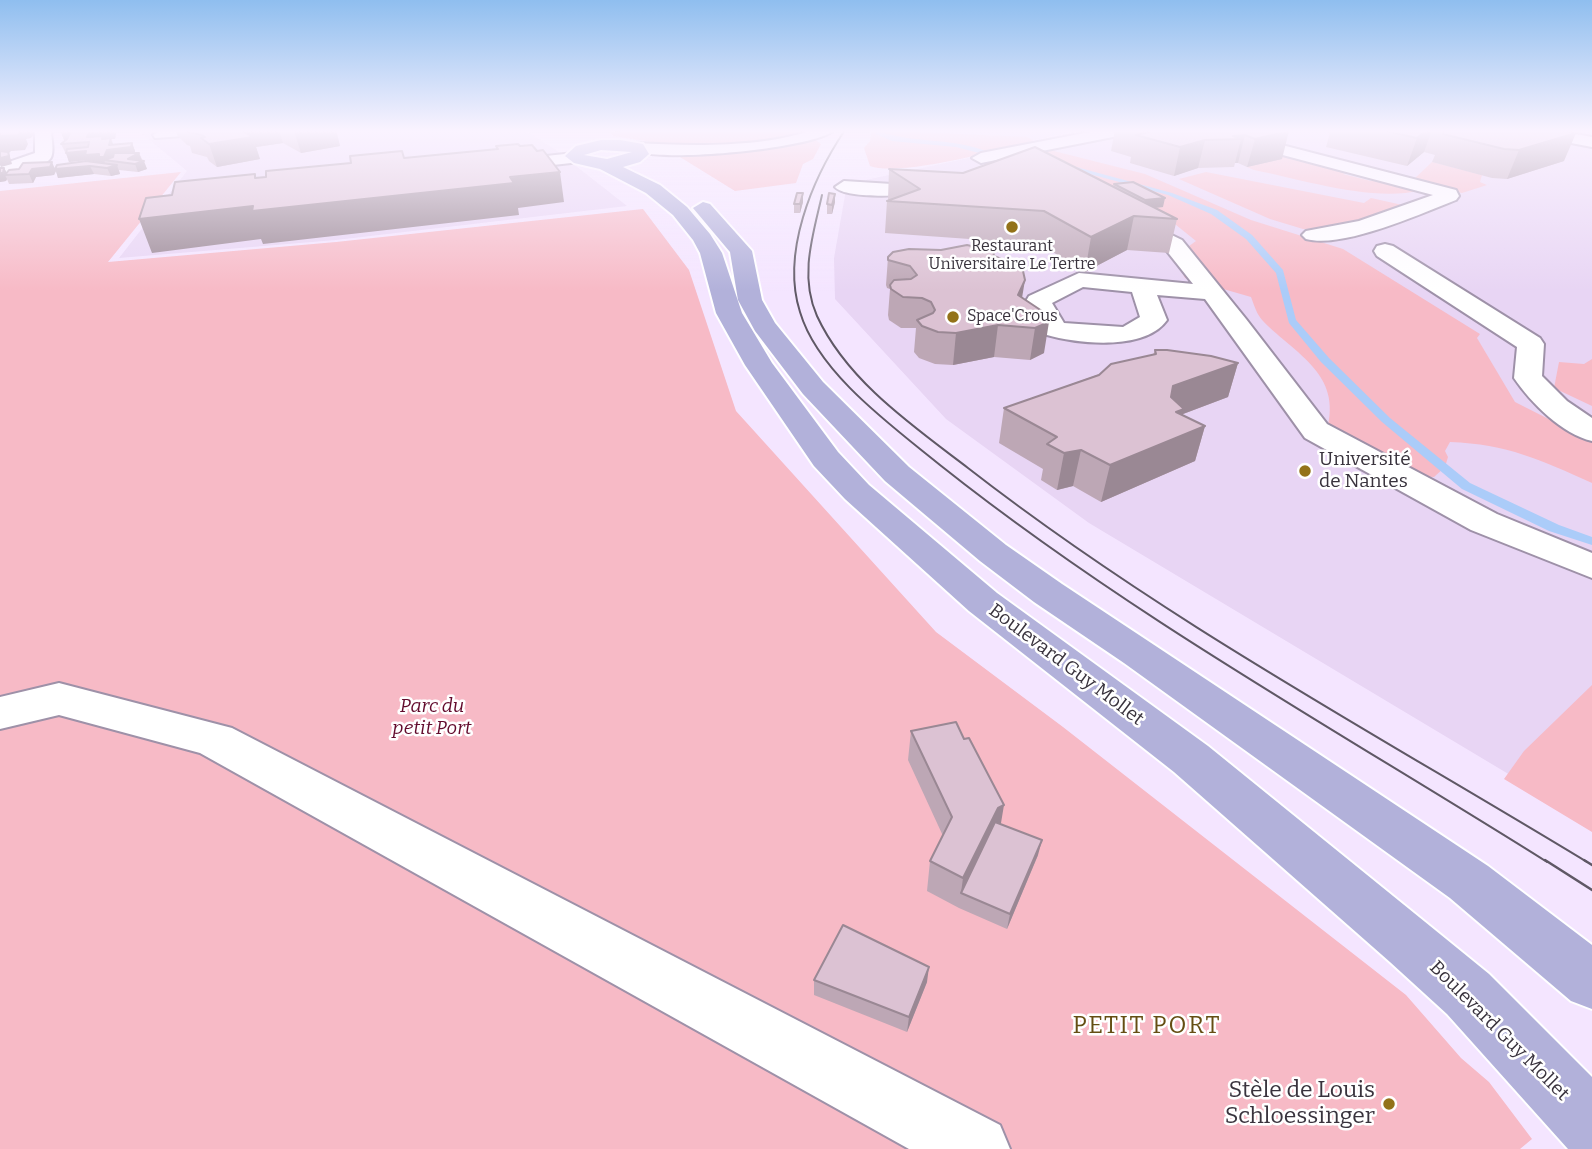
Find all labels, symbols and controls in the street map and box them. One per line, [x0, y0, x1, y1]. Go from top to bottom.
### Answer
marker: Restaurant Universitaire Le Tertre [1004, 219, 1020, 235]
place label: Restaurant Universitaire Le Tertre [929, 237, 1095, 275]
place label: Space'Crous [967, 307, 1058, 327]
marker: Space'Crous [945, 309, 961, 325]
place label: Université de Nantes [1319, 449, 1411, 493]
marker: Université de Nantes [1297, 463, 1313, 479]
street label: Boulevard Guy Mollet [984, 599, 1148, 731]
park label: Parc du petit Port [392, 696, 472, 740]
street label: Boulevard Guy Mollet [1424, 956, 1574, 1106]
district label: PETIT PORT [1074, 1012, 1220, 1040]
place label: Stèle de Louis Schloessinger [1225, 1077, 1375, 1131]
marker: Stèle de Louis Schloessinger [1381, 1096, 1397, 1112]

